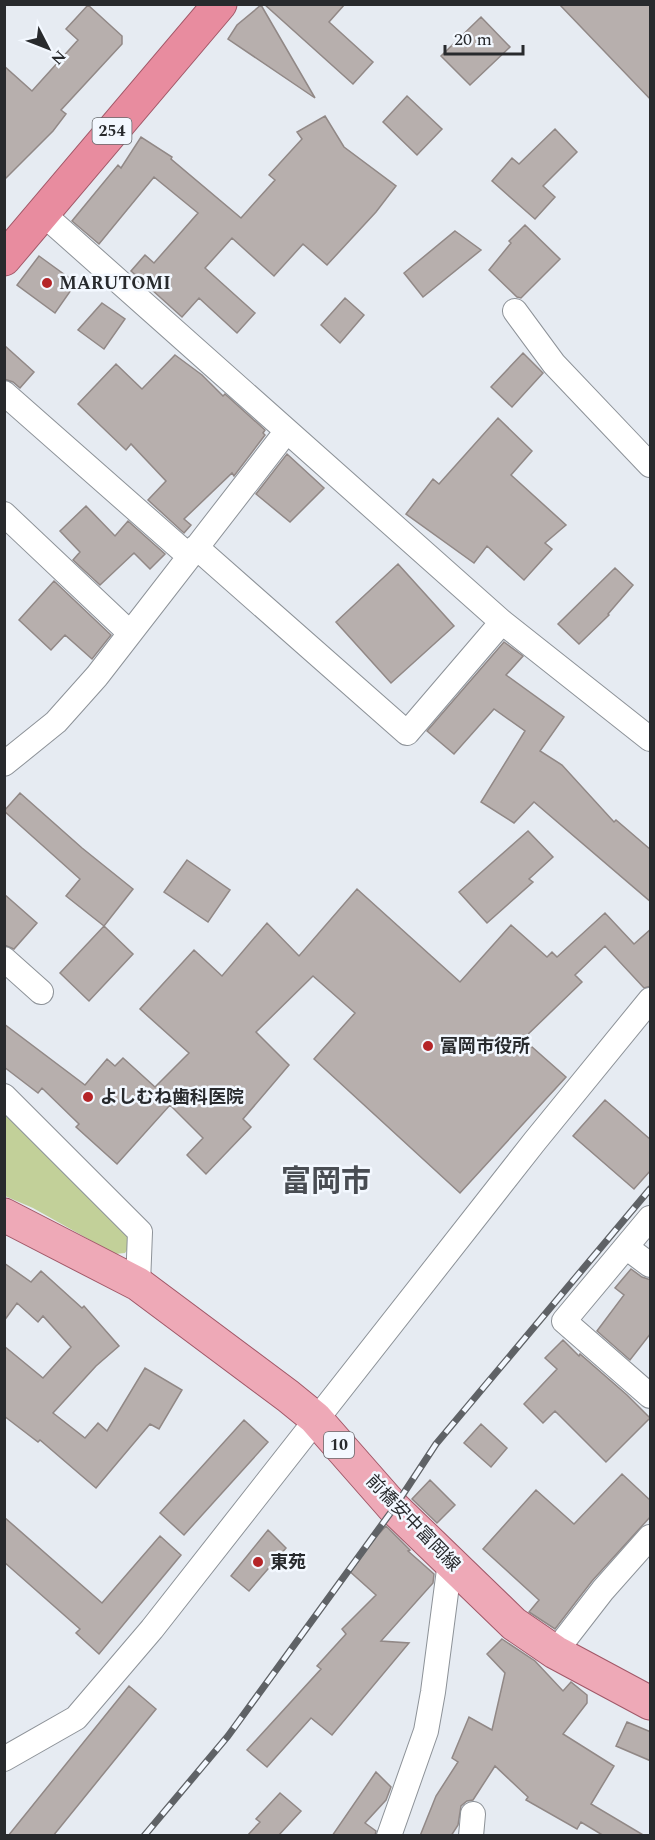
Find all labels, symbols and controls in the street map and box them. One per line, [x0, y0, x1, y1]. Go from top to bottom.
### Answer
north arrow [18, 18, 78, 78]
scale bar [445, 18, 523, 56]
text: 20 m [454, 26, 492, 53]
text: N [45, 44, 72, 70]
road number: 254 [92, 118, 132, 144]
place label: MARUTOMI [59, 270, 171, 297]
marker: MARUTOMI [40, 276, 54, 290]
place label: 富岡市役所 [440, 1033, 530, 1060]
marker: 富岡市役所 [421, 1039, 435, 1053]
place label: よしむね歯科医院 [100, 1084, 244, 1111]
marker: よしむね歯科医院 [81, 1090, 95, 1104]
district label: 富岡市 [281, 1159, 371, 1205]
road number: 10 [324, 1432, 354, 1458]
street label: 前橋安中富岡線 [360, 1468, 466, 1578]
place label: 東苑 [270, 1549, 306, 1576]
marker: 東苑 [251, 1555, 265, 1569]

